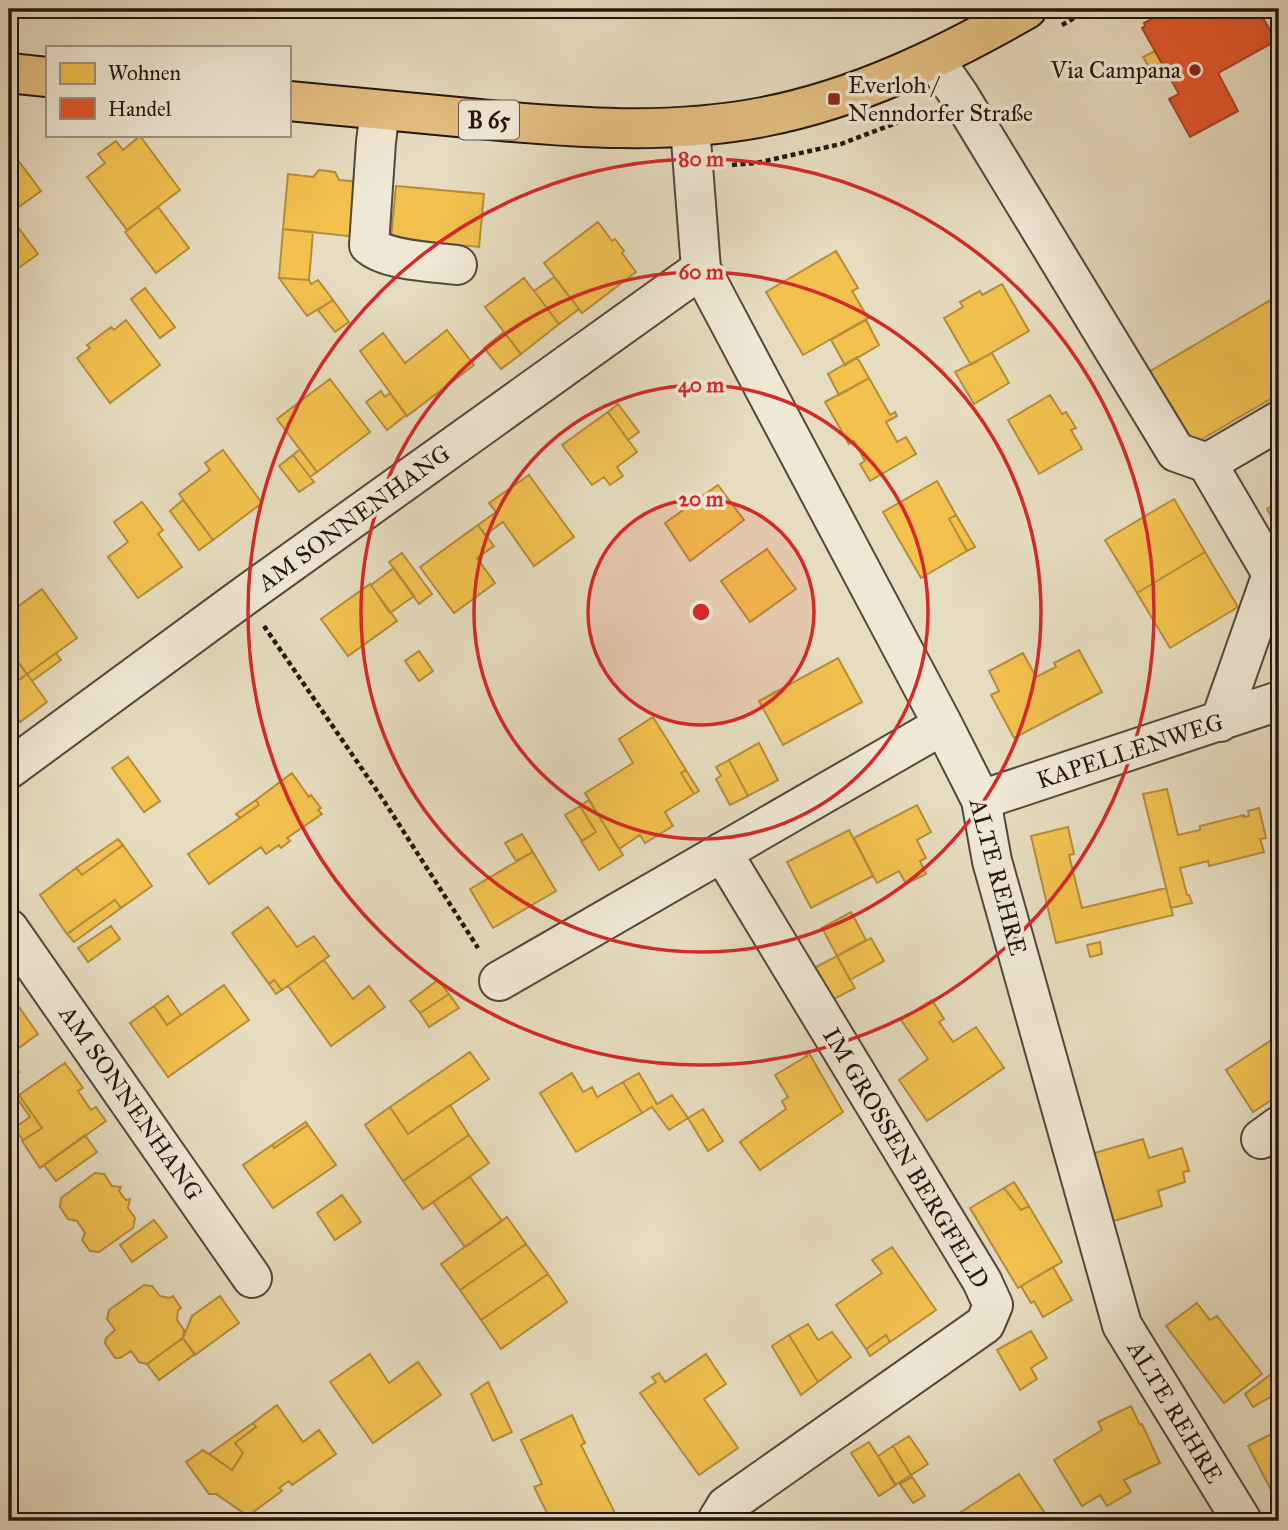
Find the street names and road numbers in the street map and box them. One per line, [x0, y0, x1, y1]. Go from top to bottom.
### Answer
road number: B 65 [459, 100, 519, 140]
street label: AM SONNENHANG [251, 438, 456, 599]
street label: KAPELLENWEG [1033, 707, 1227, 795]
street label: ALTE REHRE [962, 794, 1033, 959]
street label: AM SONNENHANG [52, 999, 209, 1206]
street label: IM GROSSEN BERGFELD [816, 1022, 996, 1294]
street label: ALTE REHRE [1120, 1334, 1229, 1489]

